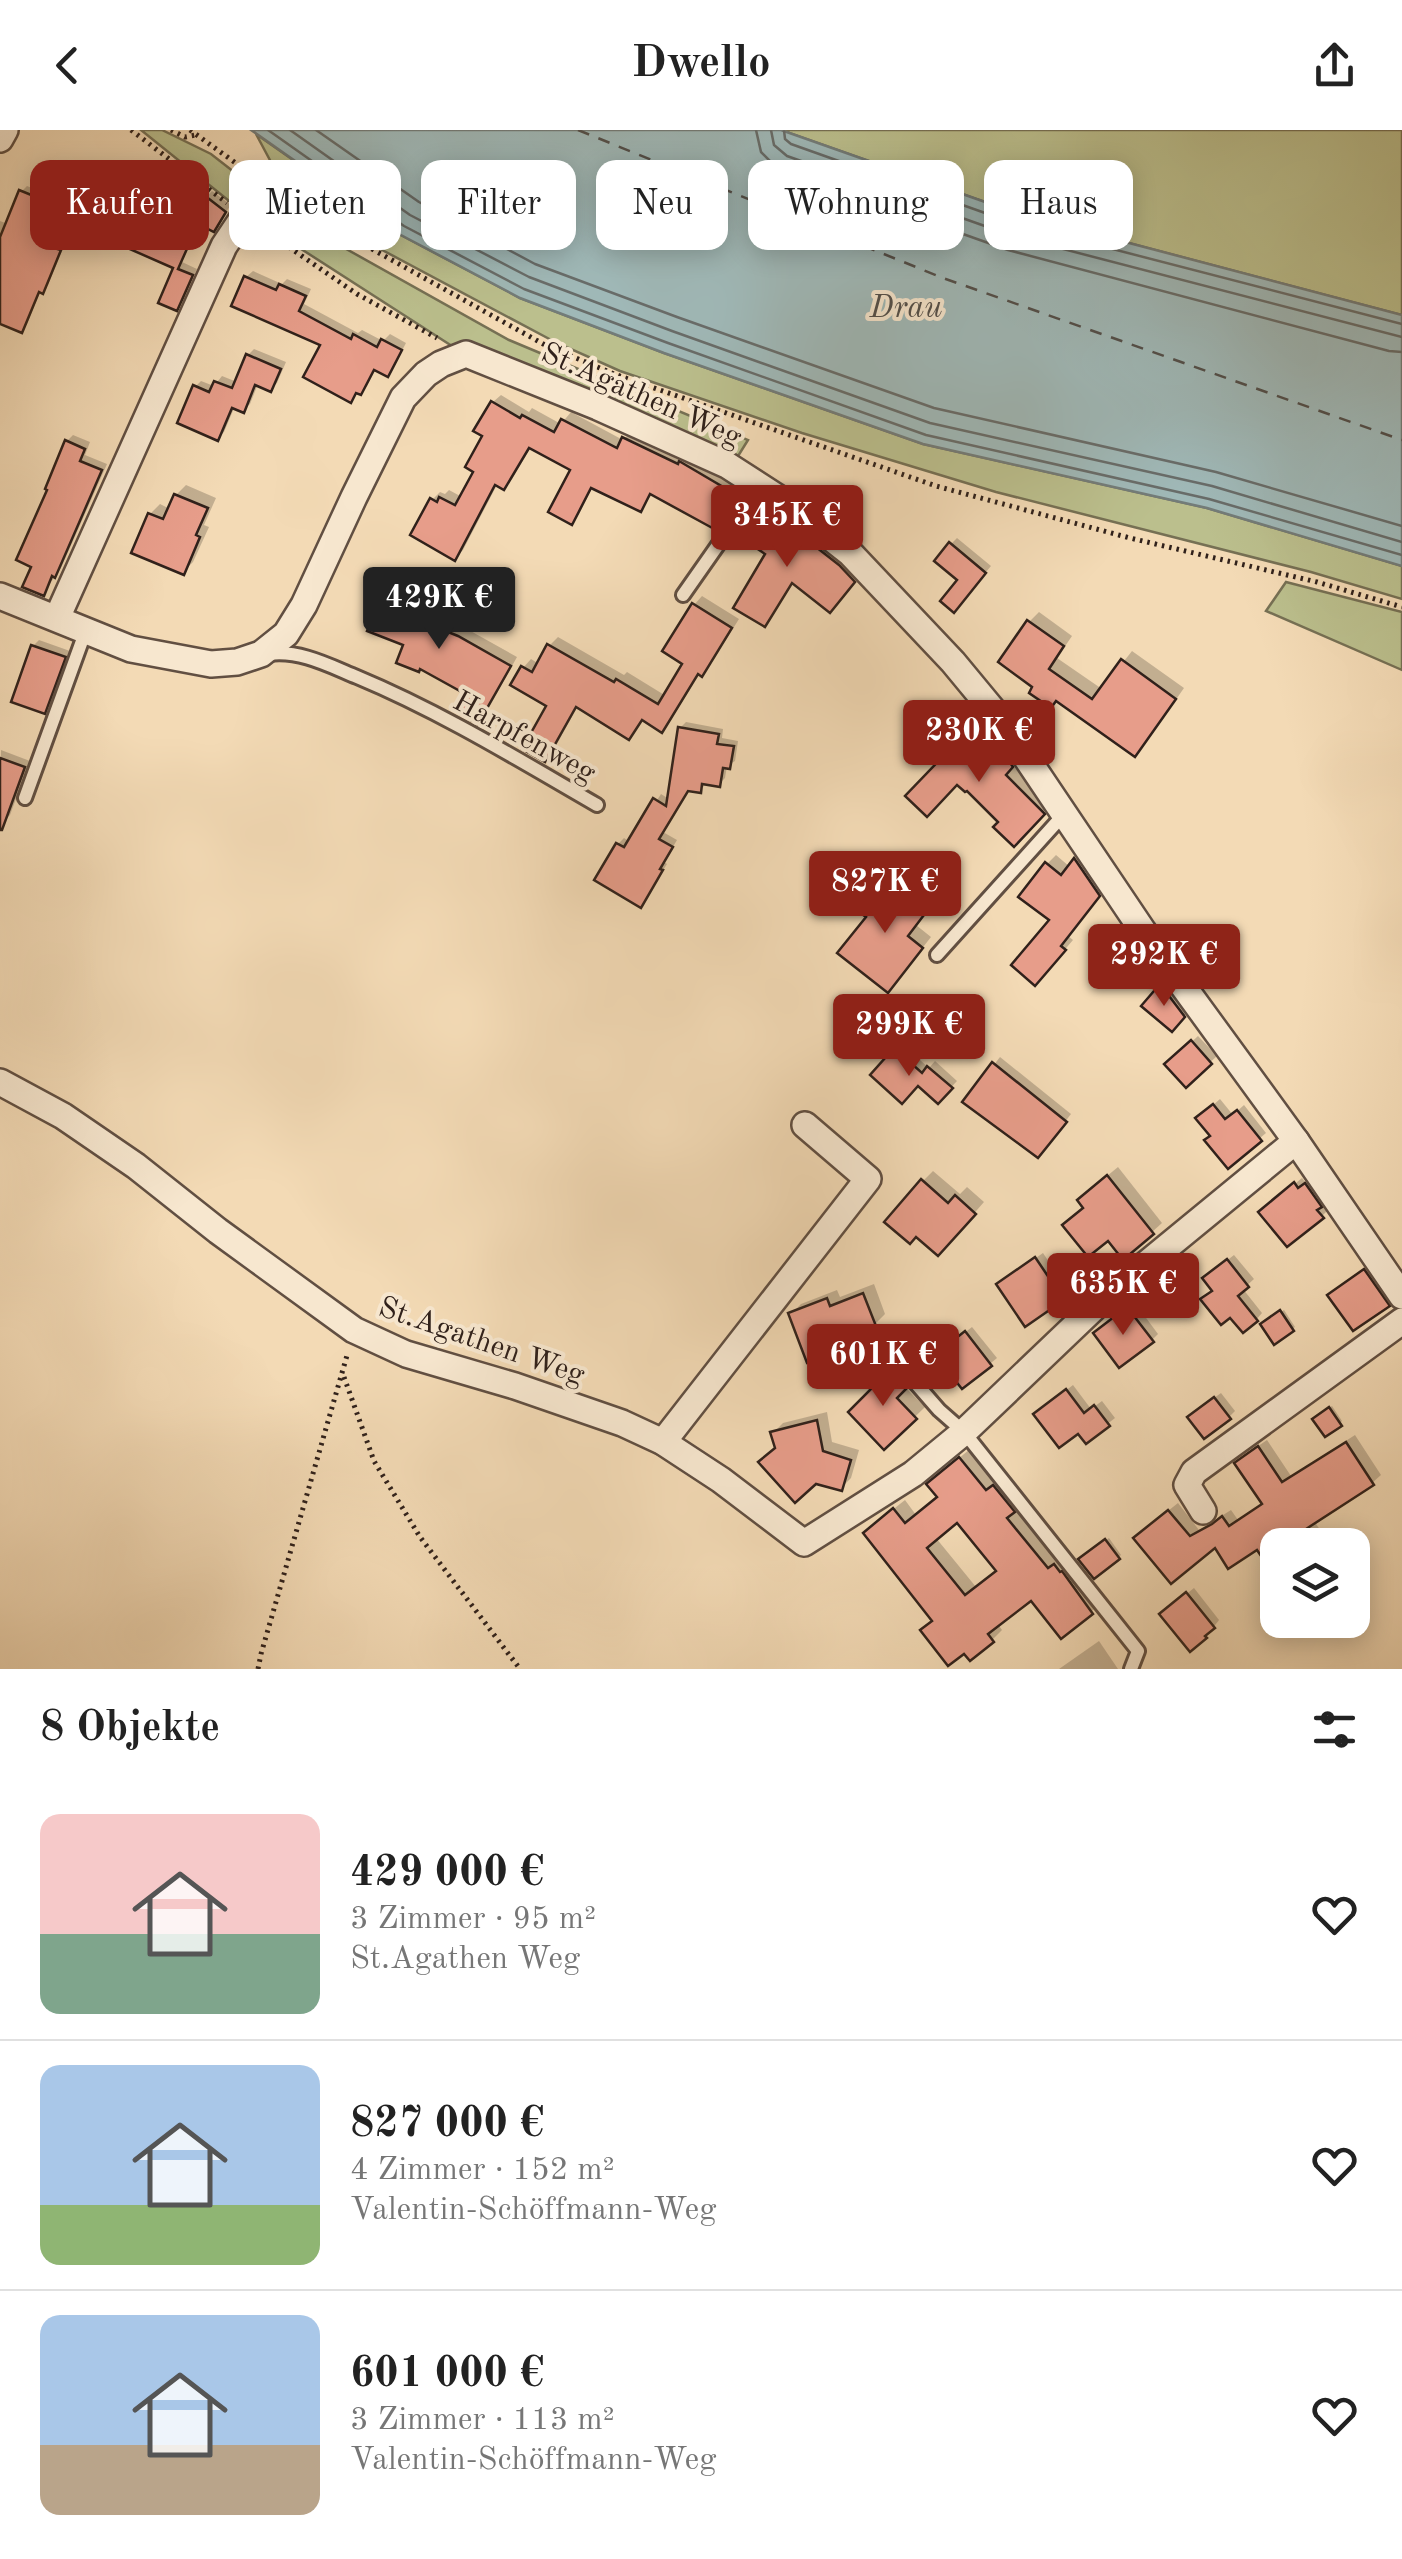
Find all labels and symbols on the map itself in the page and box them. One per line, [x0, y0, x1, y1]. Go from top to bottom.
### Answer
water label: Drau [868, 293, 943, 325]
street label: St.Agathen Weg [537, 338, 746, 453]
pin: 345K € [706, 485, 868, 570]
pin: 429K € [358, 567, 520, 652]
street label: Harpfenweg [448, 686, 600, 789]
pin: 230K € [898, 700, 1060, 785]
pin: 827K € [804, 851, 966, 936]
pin: 292K € [1083, 924, 1245, 1009]
pin: 299K € [828, 994, 990, 1079]
pin: 635K € [1042, 1253, 1204, 1338]
street label: St.Agathen Weg [374, 1293, 588, 1391]
pin: 601K € [802, 1324, 964, 1409]

